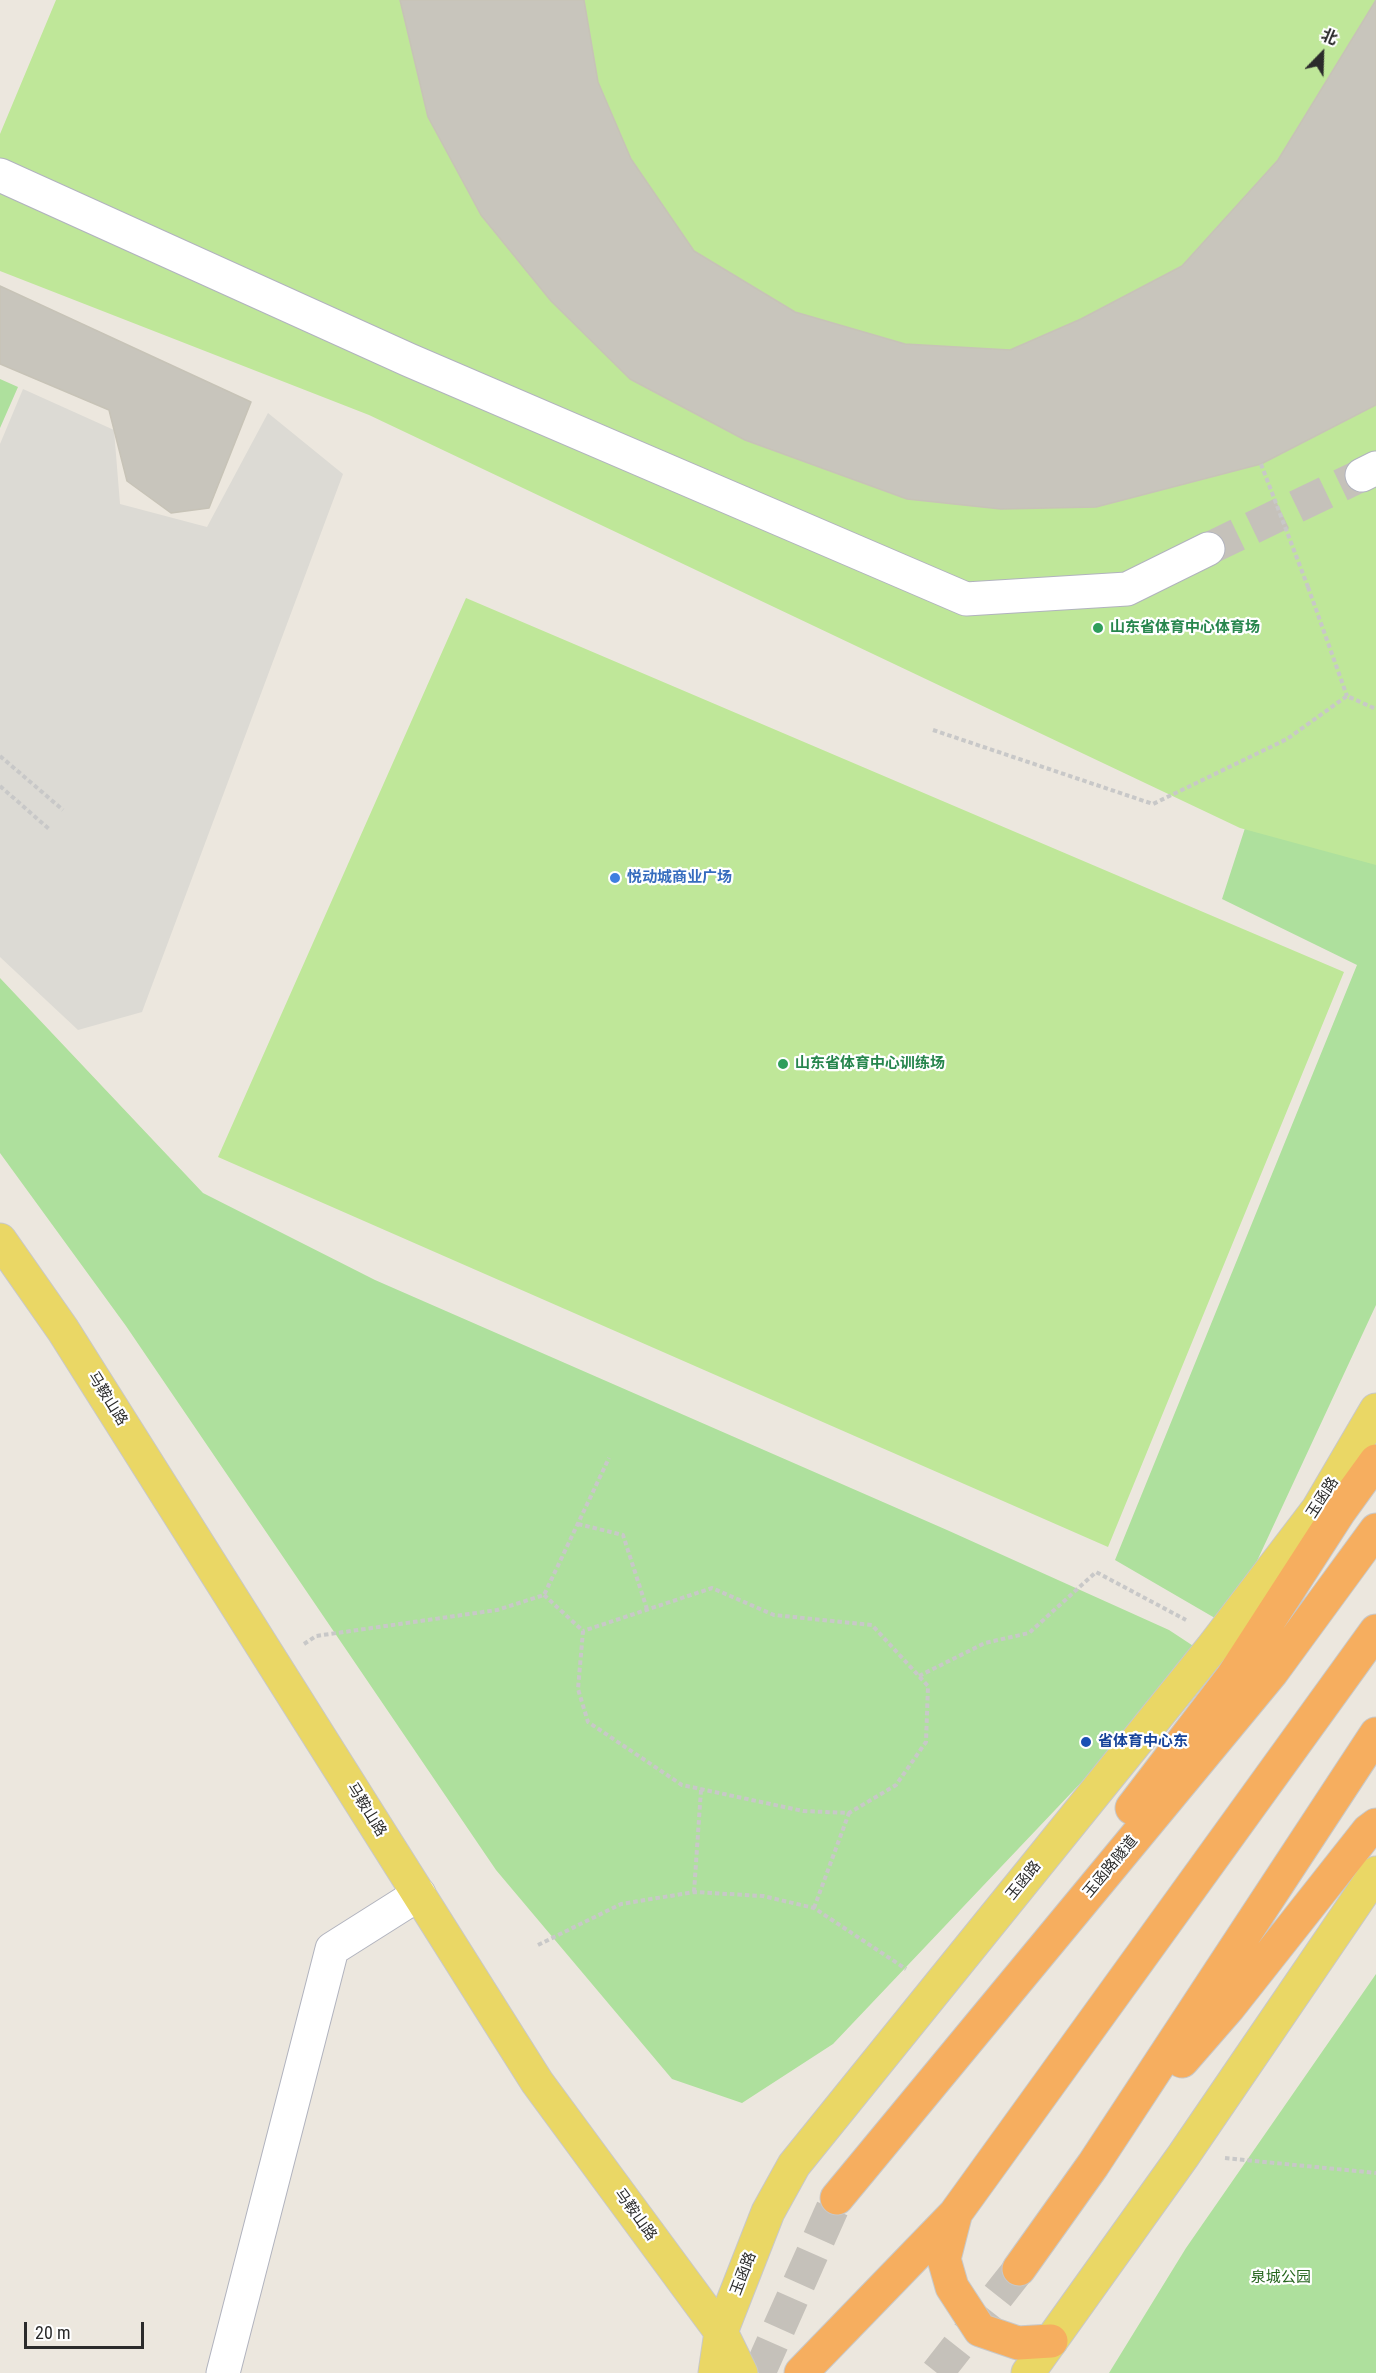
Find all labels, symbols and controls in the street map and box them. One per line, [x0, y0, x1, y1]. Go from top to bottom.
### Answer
north arrow [1292, 24, 1352, 84]
text: 北 [1318, 25, 1340, 49]
place label: 山东省体育中心体育场 [1110, 619, 1260, 637]
marker: 山东省体育中心体育场 [1091, 621, 1105, 635]
place label: 悦动城商业广场 [627, 869, 732, 887]
marker: 悦动城商业广场 [608, 871, 622, 885]
place label: 山东省体育中心训练场 [795, 1055, 945, 1073]
marker: 山东省体育中心训练场 [776, 1057, 790, 1071]
street label: 马鞍山路 [83, 1369, 131, 1429]
street label: 玉函路 [1303, 1474, 1343, 1522]
place label: 省体育中心东 [1098, 1733, 1188, 1751]
marker: 省体育中心东 [1079, 1735, 1093, 1749]
street label: 马鞍山路 [342, 1780, 390, 1840]
street label: 玉函路隧道 [1080, 1832, 1142, 1902]
street label: 玉函路 [1003, 1858, 1045, 1904]
street label: 马鞍山路 [610, 2185, 660, 2245]
street label: 玉函路 [728, 2250, 760, 2298]
park label: 泉城公园 [1251, 2269, 1311, 2287]
scale bar [27, 2310, 147, 2348]
text: 20 m [35, 2322, 70, 2343]

